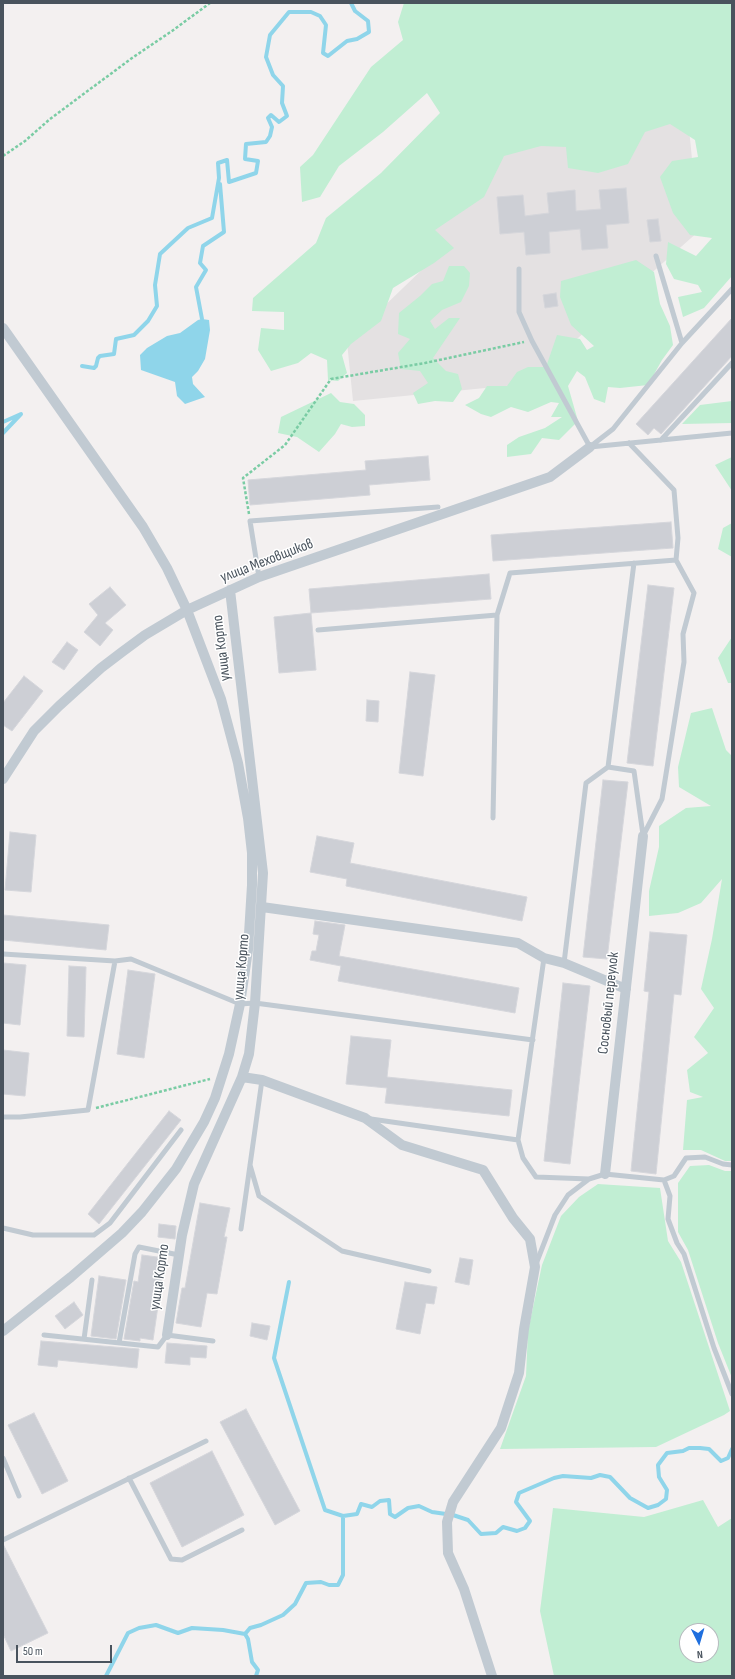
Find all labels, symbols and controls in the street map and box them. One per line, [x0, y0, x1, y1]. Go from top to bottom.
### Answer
street label: улица Меховщиков [218, 535, 316, 587]
street label: улица Корто [209, 614, 235, 682]
street label: улица Корто [230, 933, 254, 1001]
street label: Сосновый переулок [595, 951, 623, 1055]
street label: улица Корто [146, 1243, 174, 1311]
north arrow [679, 1623, 719, 1663]
scale bar [18, 1637, 114, 1663]
text: 50 m [23, 1644, 43, 1659]
text: N [697, 1648, 703, 1661]

